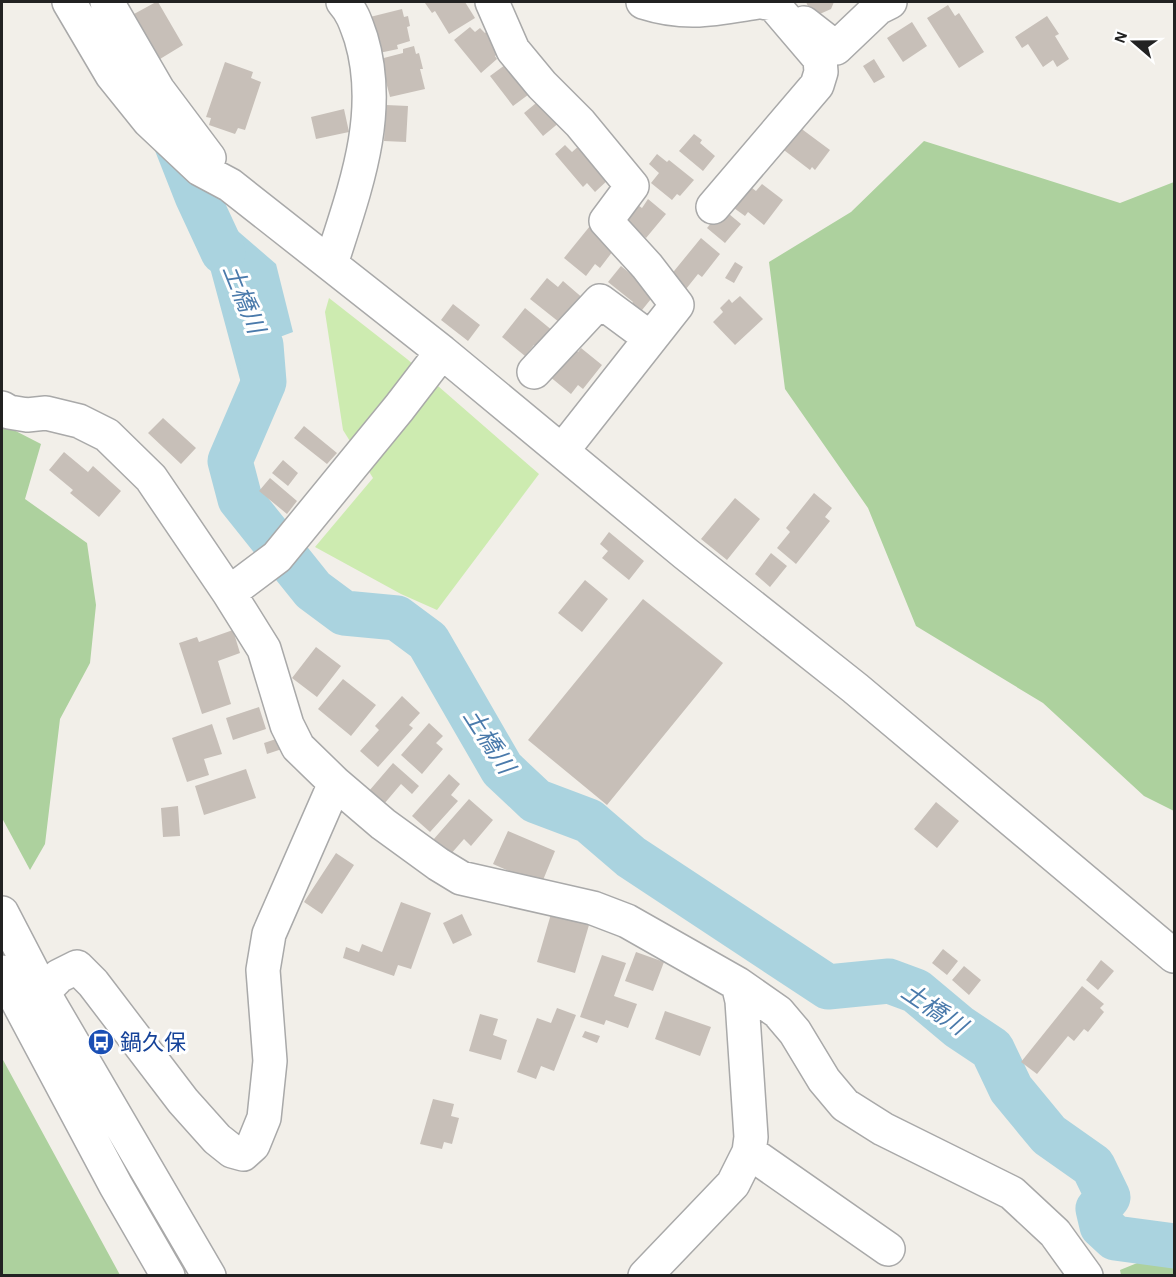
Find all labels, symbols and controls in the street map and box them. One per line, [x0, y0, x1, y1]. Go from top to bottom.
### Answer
north arrow [1104, 12, 1164, 72]
text: N [1111, 29, 1130, 45]
water label: 土橋川 [218, 261, 271, 340]
water label: 土橋川 [458, 704, 521, 781]
water label: 土橋川 [897, 978, 974, 1042]
bus stop icon: 鍋久保 [86, 1027, 116, 1057]
place label: 鍋久保 [120, 1031, 186, 1054]

